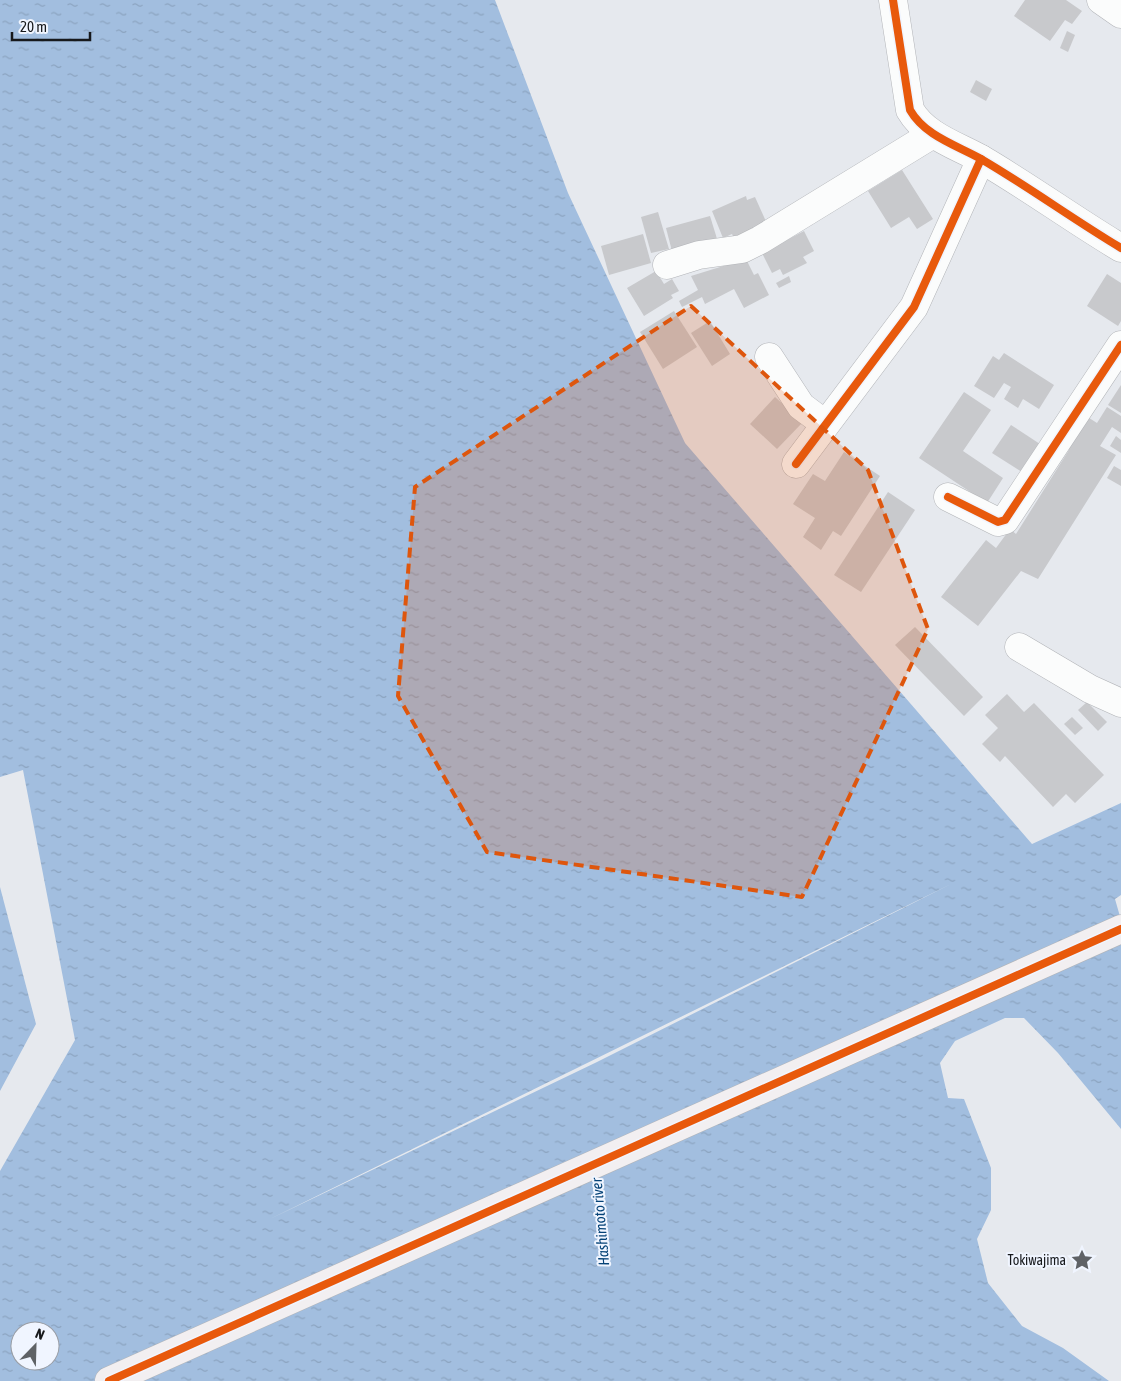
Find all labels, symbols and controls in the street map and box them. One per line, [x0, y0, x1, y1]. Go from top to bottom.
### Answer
scale bar [12, 10, 90, 42]
text: 20 m [20, 18, 47, 35]
water label: Hashimoto river [588, 1177, 612, 1267]
place icon: Tokiwajima [1069, 1247, 1095, 1273]
place label: Tokiwajima [1007, 1252, 1066, 1268]
north arrow [10, 1321, 60, 1371]
text: N [33, 1325, 47, 1343]

